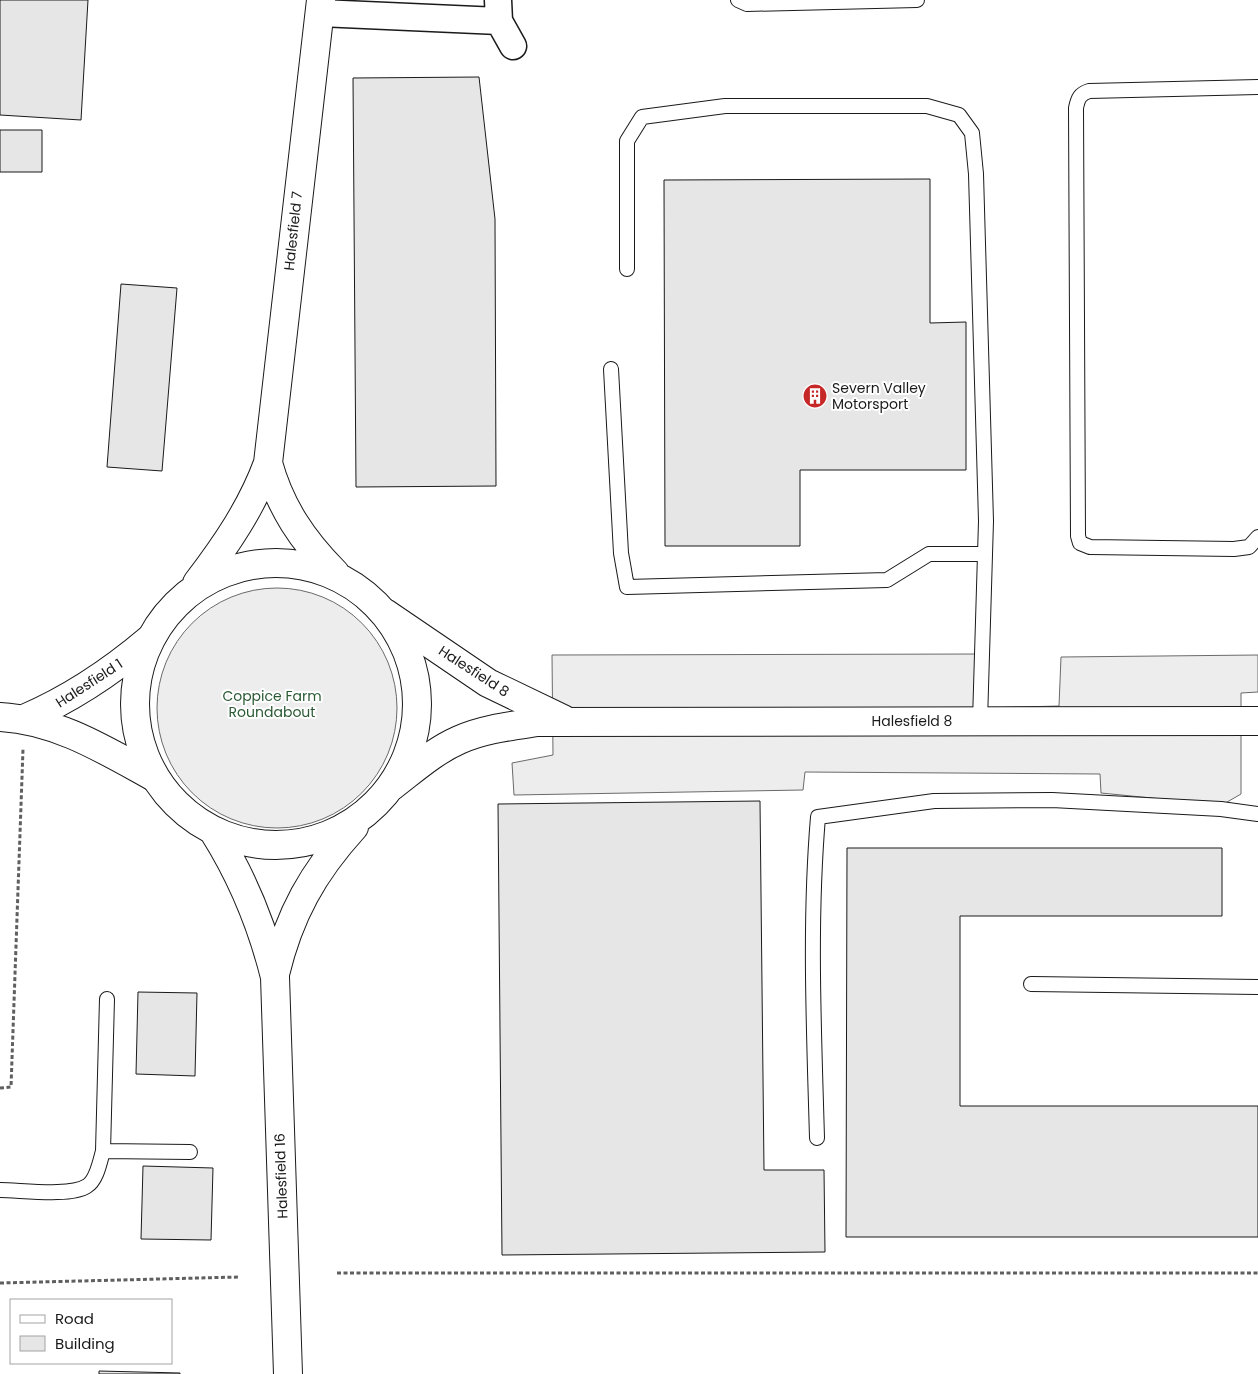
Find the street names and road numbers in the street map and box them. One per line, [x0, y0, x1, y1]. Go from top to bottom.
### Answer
street label: Halesfield 7 [279, 190, 307, 272]
street label: Halesfield 8 [435, 641, 513, 701]
street label: Halesfield 1 [51, 654, 127, 712]
street label: Halesfield 8 [872, 711, 953, 731]
street label: Halesfield 16 [270, 1133, 292, 1219]

